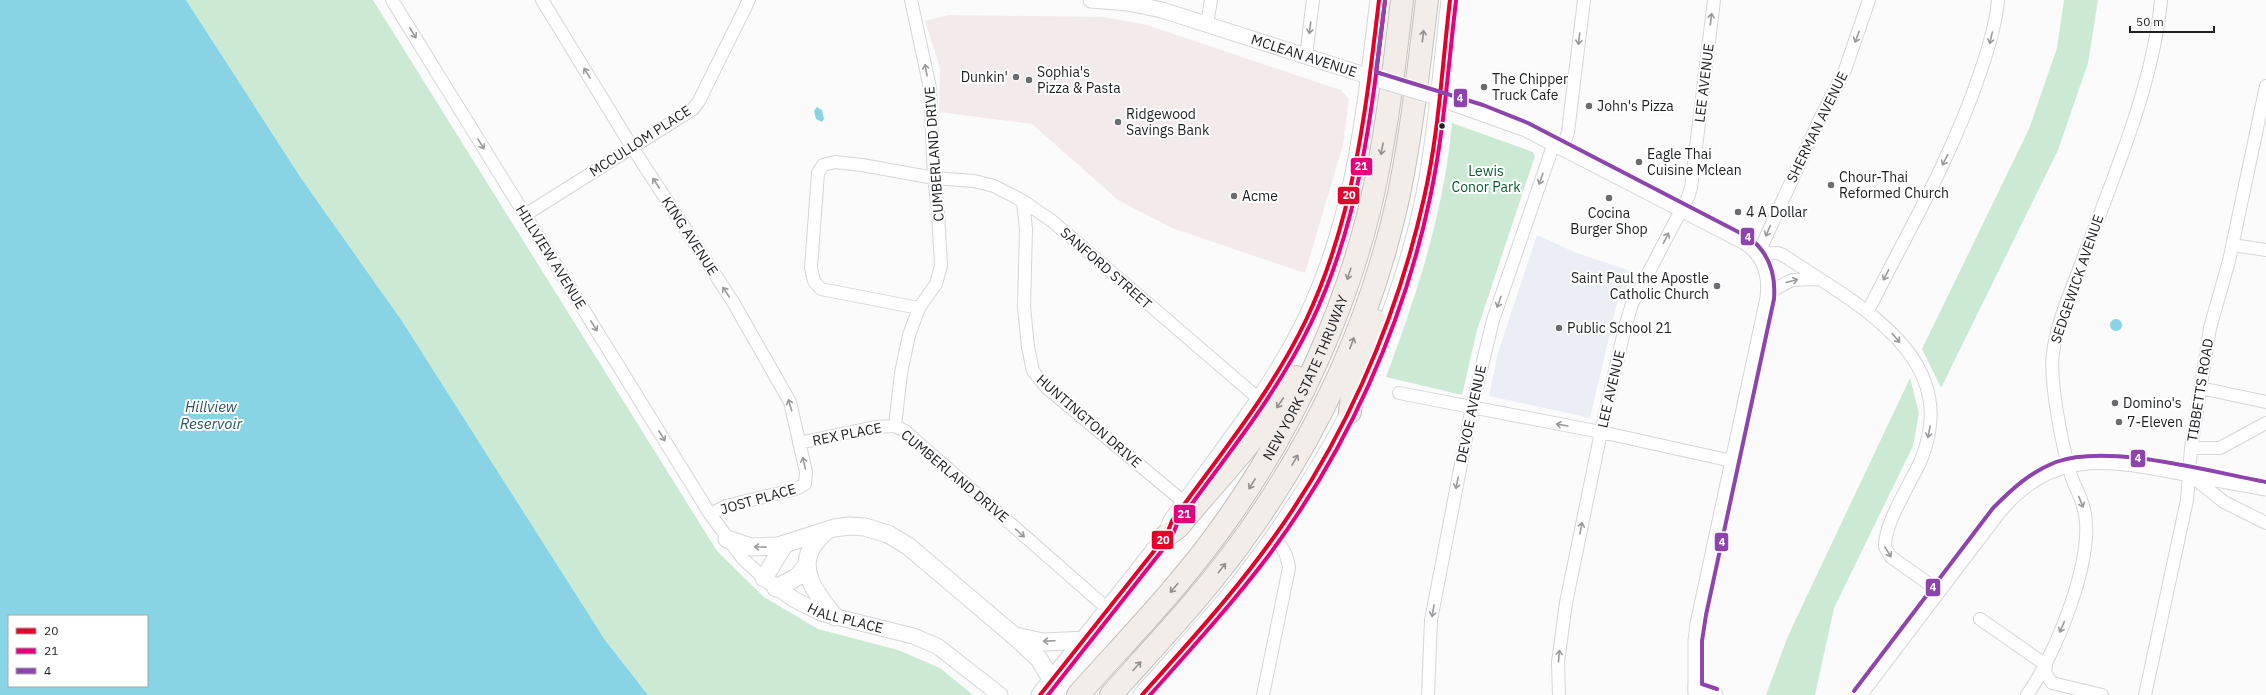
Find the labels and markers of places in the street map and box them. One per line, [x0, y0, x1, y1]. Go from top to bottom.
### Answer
place label: Sophia's Pizza & Pasta [1037, 63, 1121, 97]
place label: Dunkin' [961, 68, 1008, 86]
place label: The Chipper Truck Cafe [1492, 70, 1568, 104]
marker: Dunkin' [1011, 72, 1021, 82]
marker: Sophia's Pizza & Pasta [1024, 75, 1034, 85]
marker: The Chipper Truck Cafe [1479, 82, 1489, 92]
place label: John's Pizza [1597, 97, 1674, 115]
marker: John's Pizza [1584, 101, 1594, 111]
place label: Ridgewood Savings Bank [1126, 105, 1210, 139]
marker: Ridgewood Savings Bank [1113, 117, 1123, 127]
unlabelled marker [1437, 121, 1447, 131]
place label: Eagle Thai Cuisine Mclean [1647, 145, 1742, 179]
marker: Eagle Thai Cuisine Mclean [1634, 157, 1644, 167]
place label: Chour-Thai Reformed Church [1839, 168, 1949, 202]
marker: Chour-Thai Reformed Church [1826, 180, 1836, 190]
place label: Acme [1242, 187, 1278, 205]
marker: Acme [1229, 191, 1239, 201]
marker: Cocina Burger Shop [1604, 193, 1614, 203]
place label: 4 A Dollar [1746, 203, 1807, 221]
place label: Cocina Burger Shop [1570, 204, 1648, 238]
marker: 4 A Dollar [1733, 207, 1743, 217]
place label: Saint Paul the Apostle Catholic Church [1571, 269, 1709, 303]
marker: Saint Paul the Apostle Catholic Church [1712, 281, 1722, 291]
place label: Public School 21 [1567, 319, 1672, 337]
marker: Public School 21 [1554, 323, 1564, 333]
place label: Domino's [2123, 394, 2182, 412]
marker: Domino's [2110, 398, 2120, 408]
place label: 7-Eleven [2127, 413, 2183, 431]
marker: 7-Eleven [2114, 417, 2124, 427]

